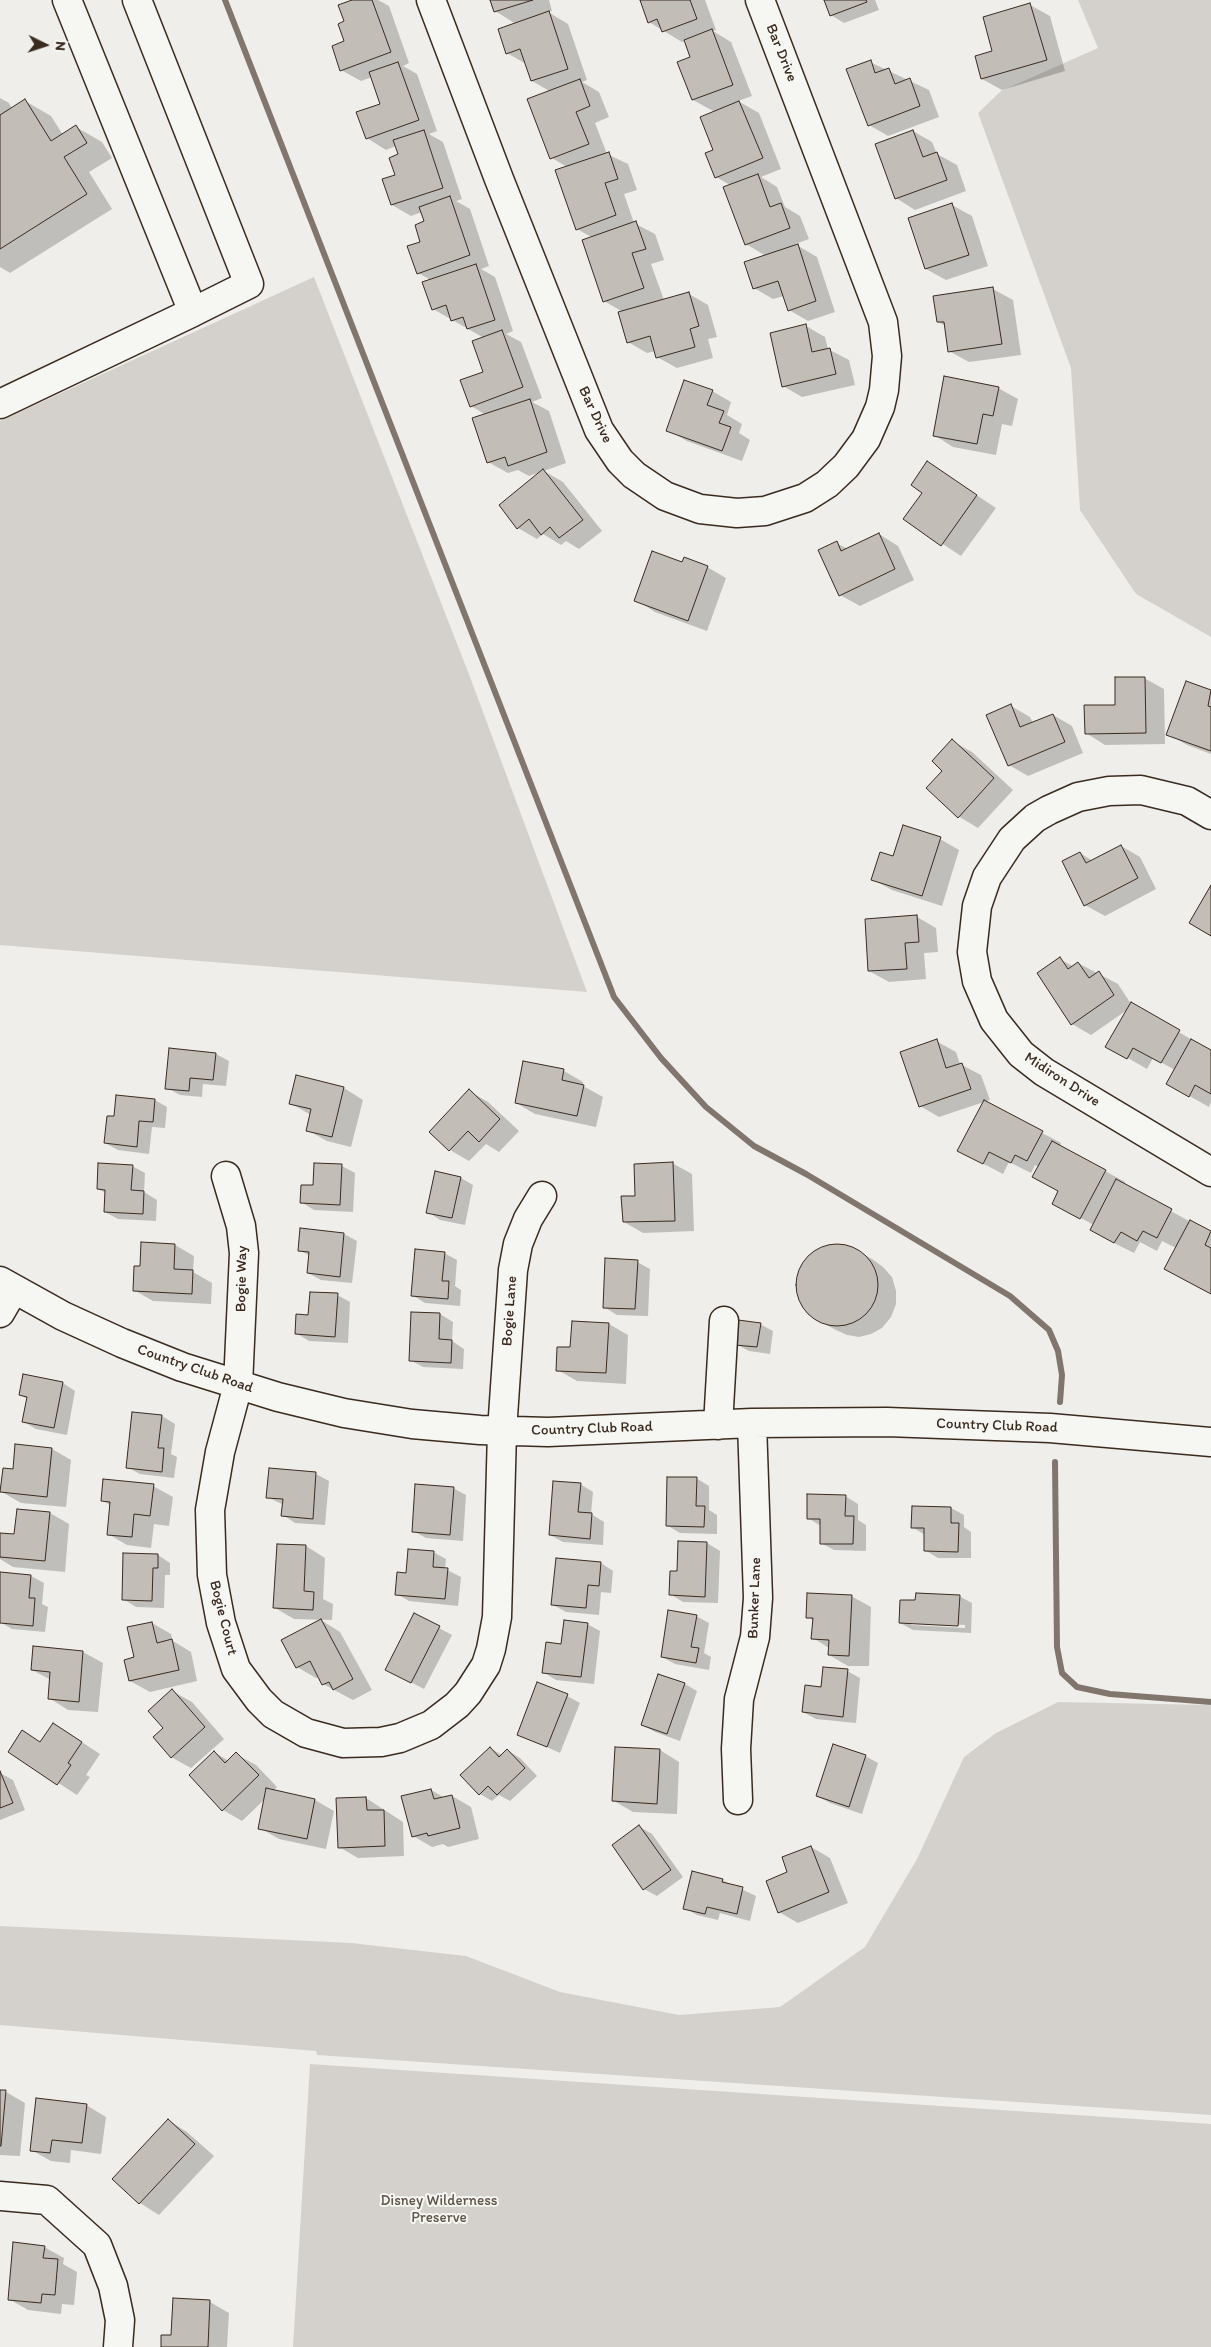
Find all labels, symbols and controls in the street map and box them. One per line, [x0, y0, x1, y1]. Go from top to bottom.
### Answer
north arrow [20, 20, 70, 70]
street label: Bar Drive [761, 22, 801, 84]
text: N [52, 41, 69, 51]
street label: Bar Drive [574, 384, 616, 446]
street label: Midiron Drive [1021, 1049, 1103, 1111]
street label: Bogie Way [232, 1246, 252, 1312]
street label: Bogie Lane [499, 1275, 521, 1347]
street label: Country Club Road [135, 1341, 255, 1397]
street label: Country Club Road [936, 1415, 1058, 1437]
street label: Country Club Road [531, 1418, 653, 1440]
street label: Bunker Lane [745, 1557, 765, 1639]
street label: Bogie Court [205, 1579, 241, 1657]
park label: Disney Wilderness Preserve [380, 2192, 498, 2227]

